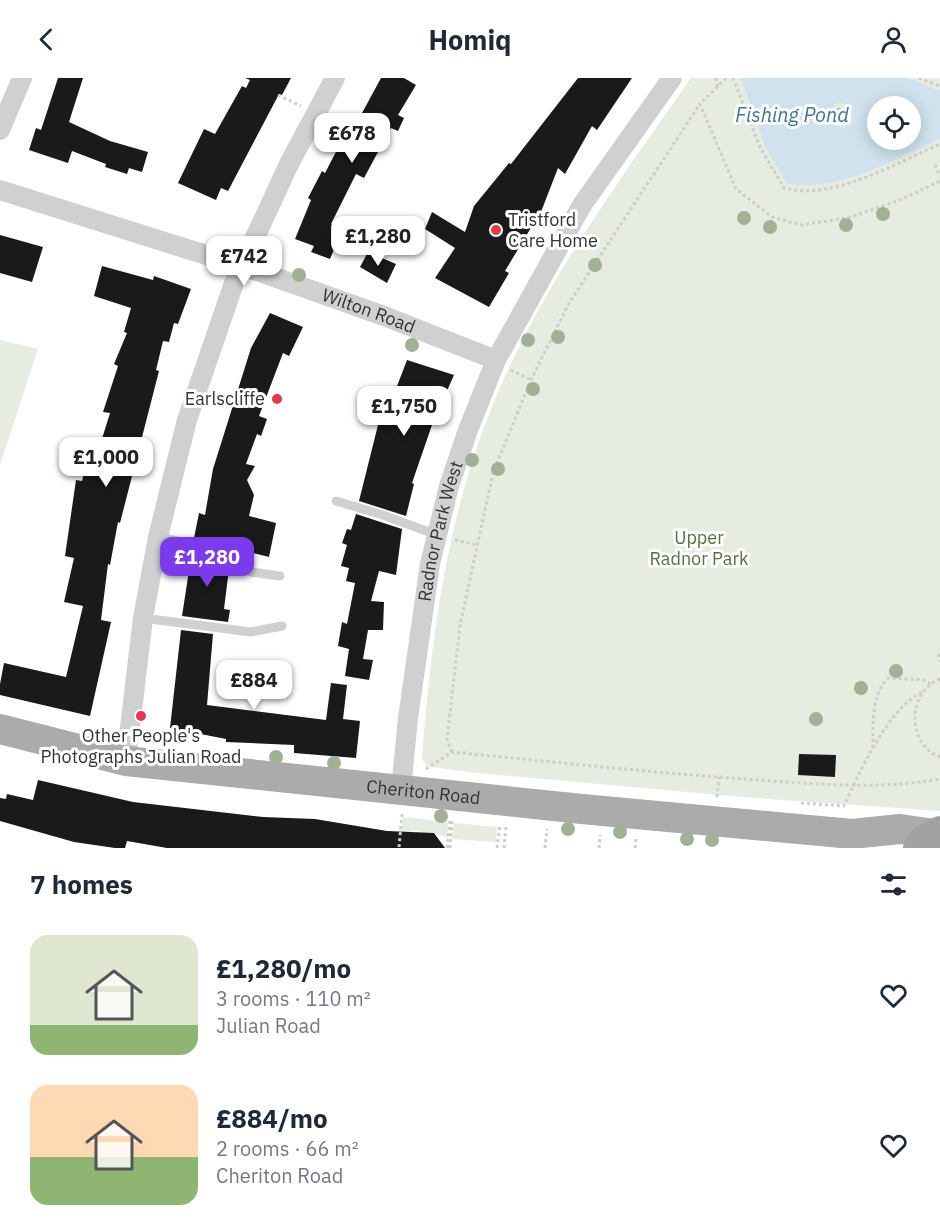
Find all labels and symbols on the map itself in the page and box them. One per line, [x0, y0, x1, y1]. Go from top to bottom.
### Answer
water label: Fishing Pond [735, 101, 849, 128]
pin: £678 [316, 113, 388, 164]
place label: Tristford Care Home [508, 208, 598, 252]
pin: £1,280 [329, 216, 427, 267]
marker: Tristford Care Home [489, 223, 503, 237]
pin: £742 [208, 236, 280, 287]
street label: Wilton Road [319, 283, 419, 338]
pin: £1,750 [355, 386, 453, 437]
place label: Earlscliffe [185, 387, 265, 410]
marker: Earlscliffe [270, 392, 284, 406]
pin: £1,000 [57, 437, 155, 488]
street label: Radnor Park West [413, 458, 468, 603]
park label: Upper Radnor Park [650, 526, 749, 570]
pin: £1,280 [158, 537, 256, 588]
pin: £884 [218, 660, 290, 711]
marker: Other People's Photographs Julian Road [134, 709, 148, 723]
place label: Other People's Photographs Julian Road [40, 724, 242, 768]
street label: Cheriton Road [365, 774, 482, 809]

